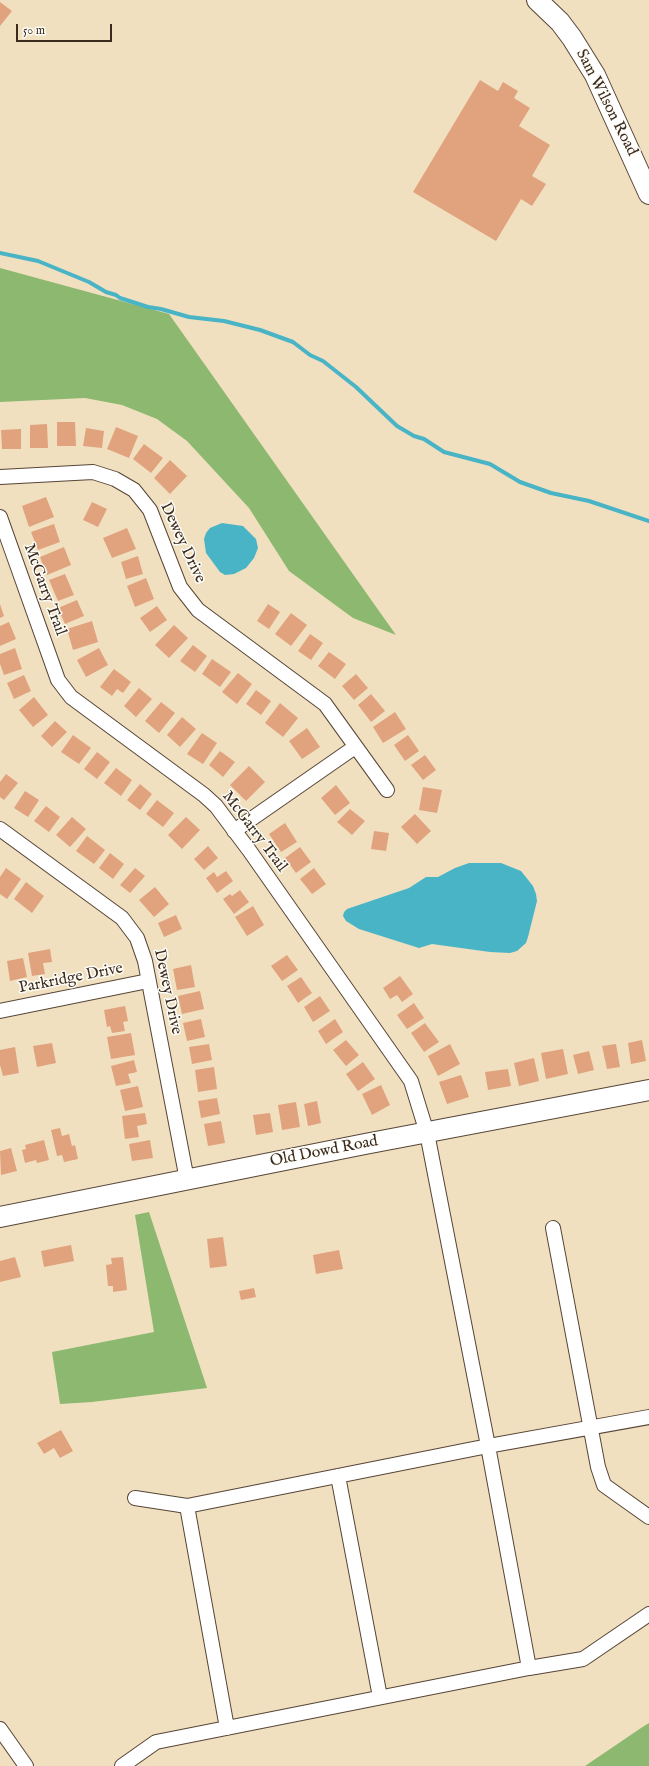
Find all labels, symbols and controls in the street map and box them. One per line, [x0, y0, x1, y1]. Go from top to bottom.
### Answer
scale bar [18, 16, 114, 42]
text: 50 m [23, 23, 45, 38]
street label: Sam Wilson Road [571, 46, 641, 160]
street label: Dewey Drive [155, 500, 209, 586]
street label: McGarry Trail [18, 541, 70, 639]
street label: McGarry Trail [217, 788, 291, 876]
street label: Dewey Drive [149, 948, 185, 1036]
street label: Parkridge Drive [17, 959, 125, 999]
street label: Old Dowd Road [268, 1132, 380, 1172]

